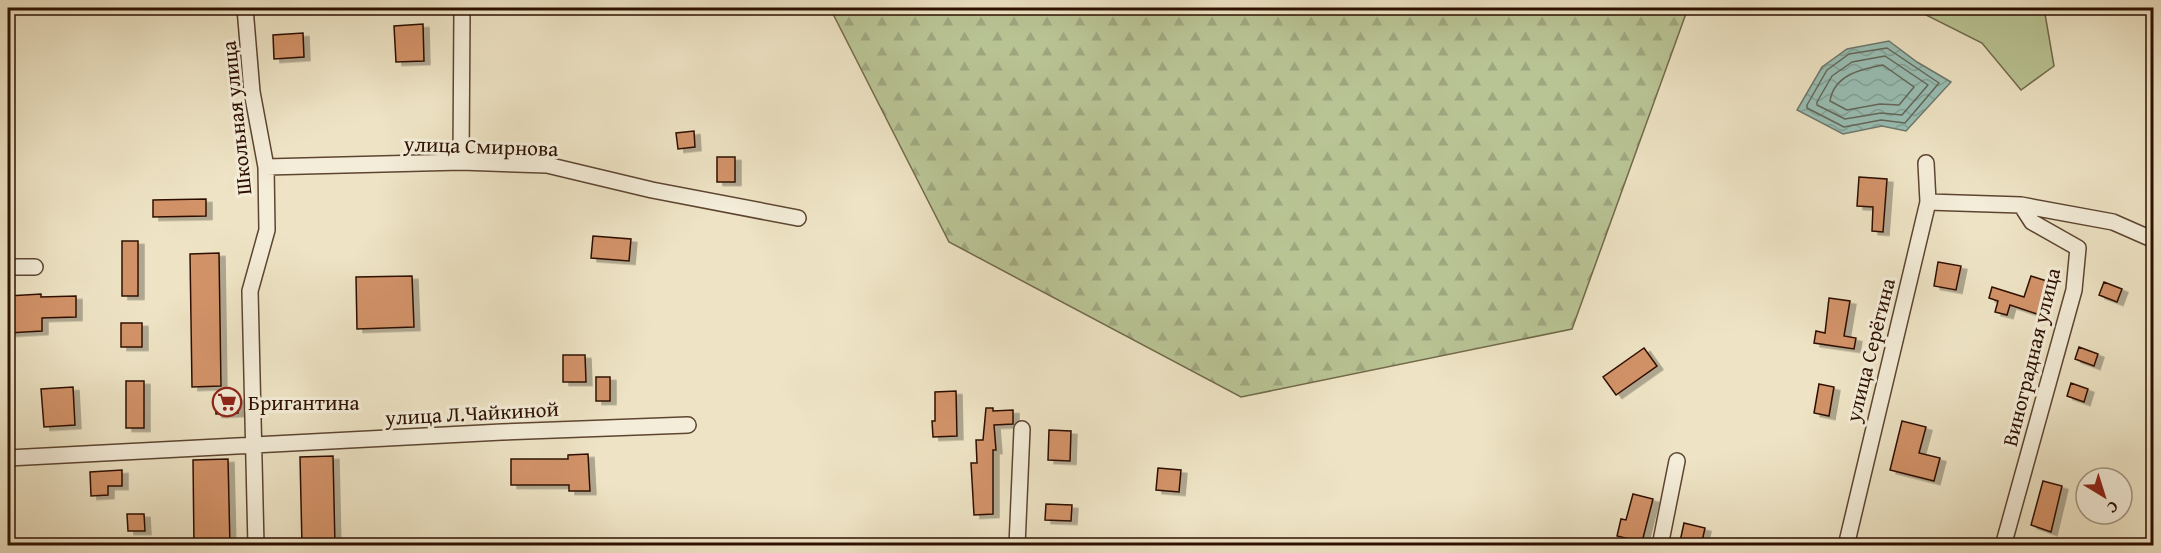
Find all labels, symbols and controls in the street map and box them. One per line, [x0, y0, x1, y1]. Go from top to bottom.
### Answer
street label: Школьная улица [212, 39, 260, 197]
street label: улица Смирнова [402, 128, 559, 164]
street label: Виноградная улица [1994, 264, 2068, 450]
street label: улица Серёгина [1837, 275, 1903, 426]
supermarket icon: Бригантина [211, 386, 243, 418]
place label: Бригантина [248, 387, 360, 418]
street label: улица Л.Чайкиной [383, 393, 560, 433]
north arrow [2074, 466, 2134, 526]
text: С [2102, 496, 2124, 520]

